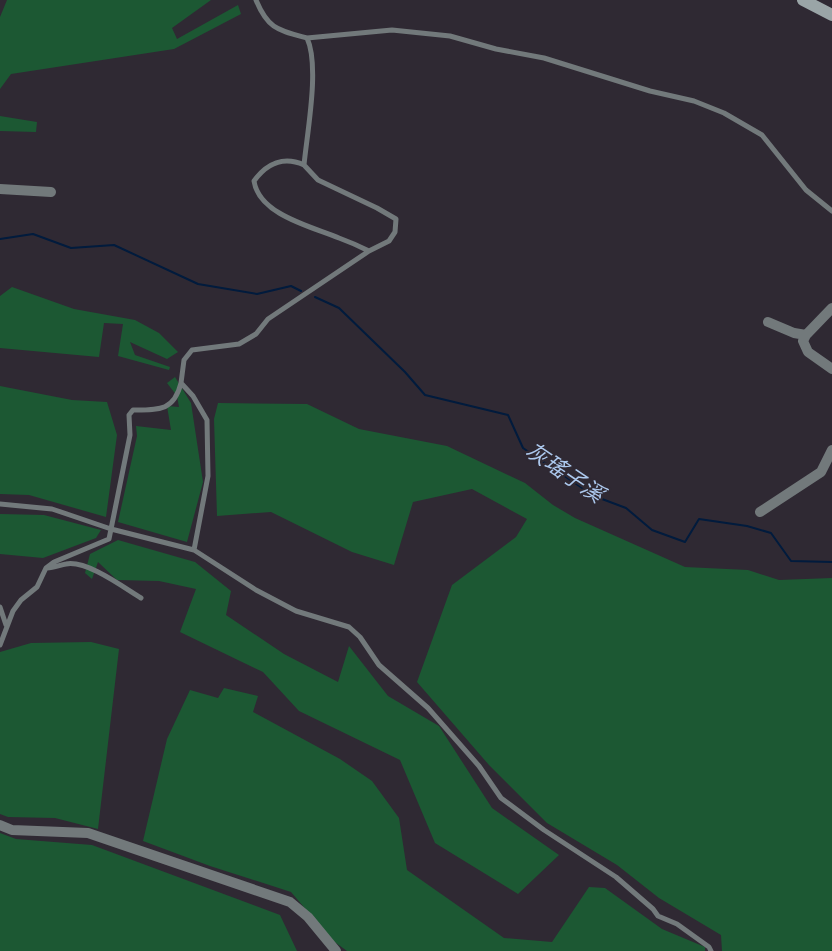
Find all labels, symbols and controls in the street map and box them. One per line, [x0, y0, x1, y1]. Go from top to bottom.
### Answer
water label: 灰瑤子溪 [521, 437, 611, 509]

